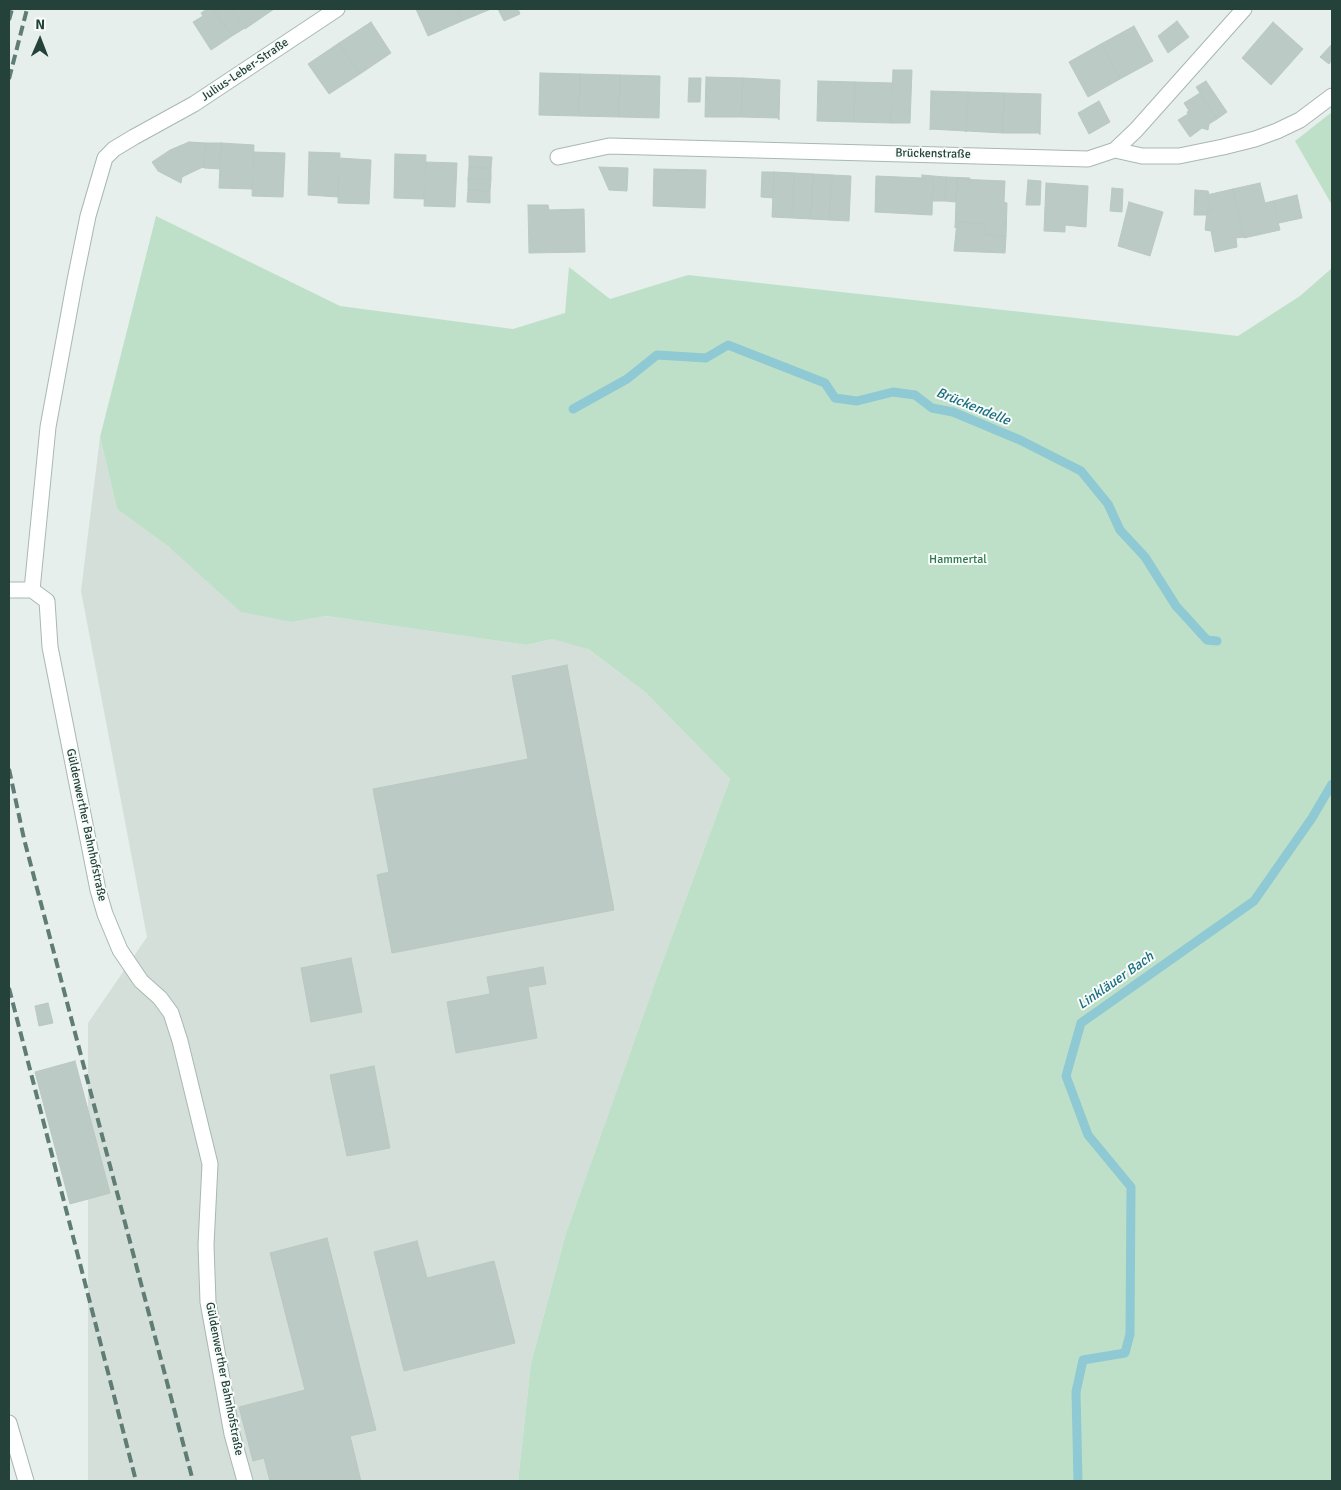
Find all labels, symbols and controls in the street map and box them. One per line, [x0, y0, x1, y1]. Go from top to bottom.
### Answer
north arrow [15, 15, 65, 65]
text: N [35, 16, 45, 33]
street label: Julius-Leber-Straße [199, 35, 291, 105]
street label: Brückenstraße [895, 146, 971, 162]
water label: Brückendelle [934, 385, 1012, 429]
park label: Hammertal [929, 553, 987, 567]
street label: Güldenwerther Bahnhofstraße [63, 747, 109, 903]
water label: Linkläuer Bach [1075, 949, 1157, 1013]
street label: Güldenwerther Bahnhofstraße [202, 1301, 246, 1457]

